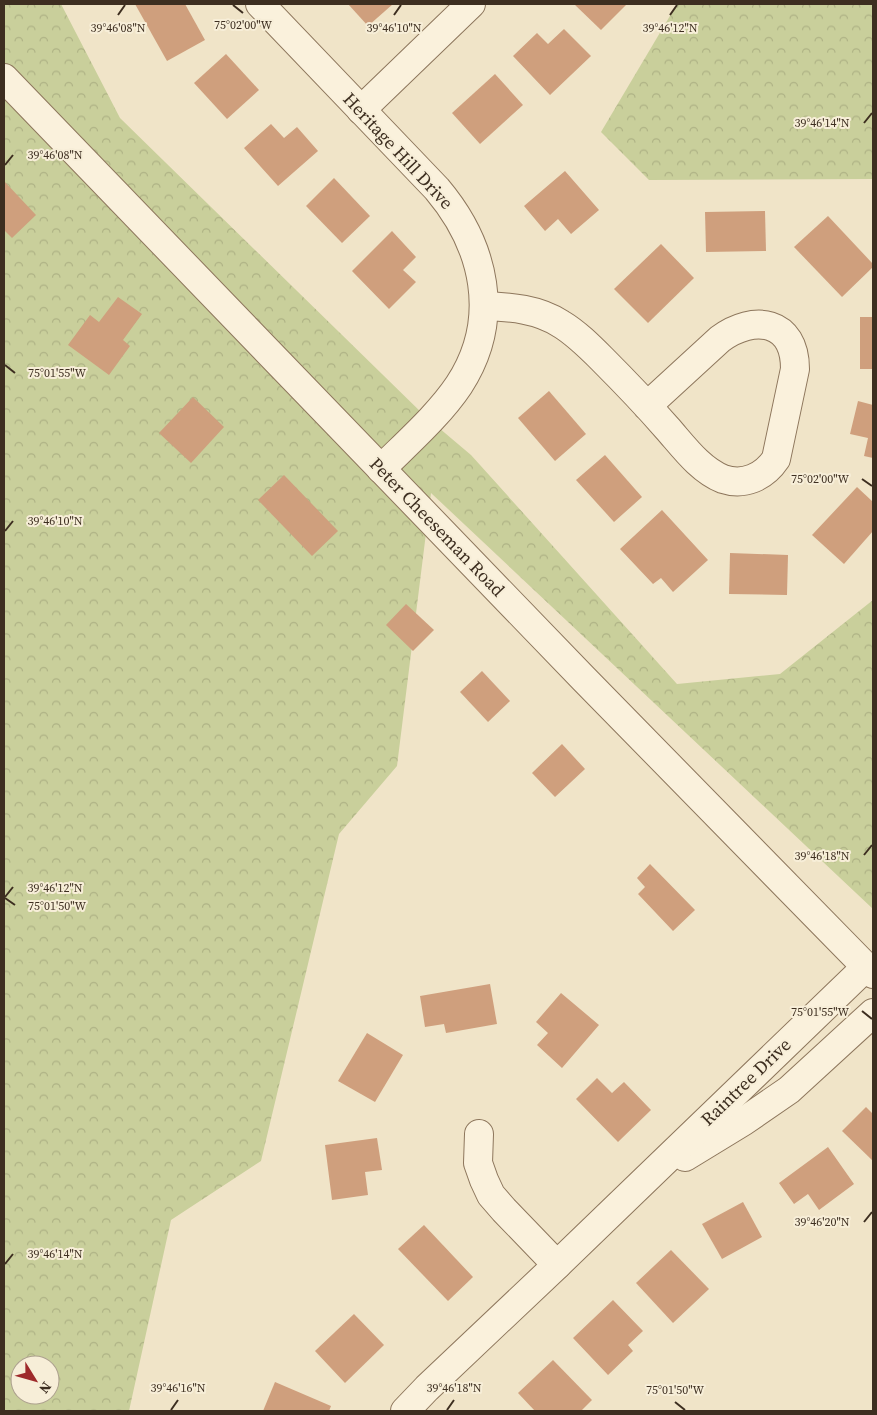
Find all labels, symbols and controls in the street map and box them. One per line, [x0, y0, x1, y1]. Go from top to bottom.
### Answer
text: 75°02'00"W [214, 17, 272, 33]
text: 39°46'08"N [90, 20, 146, 36]
text: 39°46'10"N [366, 20, 422, 36]
text: 39°46'12"N [642, 20, 698, 36]
street label: Heritage Hill Drive [338, 87, 459, 214]
text: 39°46'14"N [794, 115, 850, 131]
text: 39°46'08"N [27, 147, 83, 163]
text: 75°01'55"W [28, 365, 86, 381]
street label: Peter Cheeseman Road [364, 451, 511, 602]
text: 75°02'00"W [791, 471, 849, 487]
text: 39°46'10"N [27, 513, 83, 529]
text: 39°46'18"N [794, 848, 850, 864]
text: 39°46'12"N [27, 880, 83, 896]
text: 75°01'50"W [28, 898, 86, 914]
text: 75°01'55"W [791, 1004, 849, 1020]
street label: Raintree Drive [695, 1032, 796, 1131]
text: 39°46'20"N [794, 1214, 850, 1230]
text: 39°46'14"N [27, 1246, 83, 1262]
north arrow [10, 1355, 60, 1405]
text: N [34, 1378, 56, 1398]
text: 39°46'16"N [150, 1380, 206, 1396]
text: 39°46'18"N [426, 1380, 482, 1396]
text: 75°01'50"W [646, 1382, 704, 1398]

